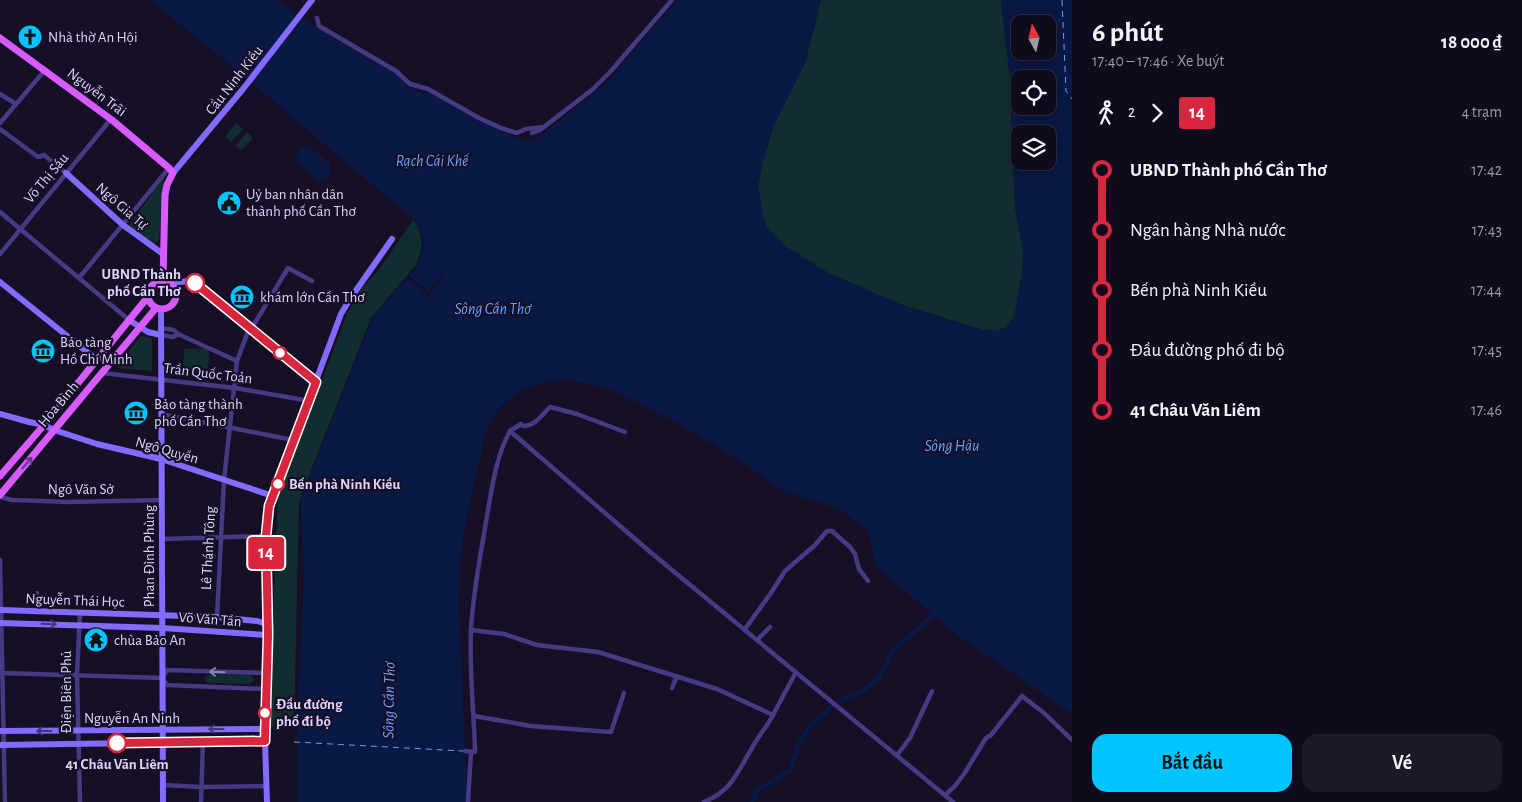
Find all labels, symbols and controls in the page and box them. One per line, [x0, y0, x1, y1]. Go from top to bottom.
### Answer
north arrow [1011, 15, 1056, 60]
map controls [1011, 15, 1056, 170]
text: 6 phút [1092, 19, 1163, 47]
church icon: Nhà thờ An Hội [17, 24, 43, 50]
place label: Nhà thờ An Hội [48, 30, 138, 45]
text: 18 000 ₫ [1441, 33, 1502, 52]
street label: Cầu Ninh Kiều [203, 43, 266, 118]
text: 17:40 – 17:46 · Xe buýt [1092, 53, 1224, 69]
street label: Nguyễn Trãi [64, 65, 130, 119]
button: locate [1011, 70, 1056, 115]
icon: walk [1092, 99, 1120, 127]
icon: forward [1143, 99, 1171, 127]
text: 2 [1128, 104, 1135, 120]
text: 14 [1189, 104, 1205, 122]
text: 4 trạm [1462, 104, 1502, 120]
button: layers [1011, 125, 1056, 170]
street label: Võ Thị Sáu [21, 150, 72, 206]
water label: Rạch Cái Khế [396, 153, 469, 169]
text: UBND Thành phố Cần Thơ [1130, 161, 1327, 180]
text: 17:42 [1471, 162, 1502, 178]
street label: Ngô Gia Tự [93, 180, 151, 233]
place label: Uỷ ban nhân dân thành phố Cần Thơ [246, 187, 356, 219]
public building icon: Uỷ ban nhân dân thành phố Cần Thơ [216, 190, 242, 216]
text: Ngân hàng Nhà nước [1130, 221, 1286, 240]
text: 17:43 [1472, 222, 1502, 238]
place label: UBND Thành phố Cần Thơ [102, 267, 181, 299]
marker: UBND Thành phố Cần Thơ [185, 273, 205, 293]
text: Bến phà Ninh Kiều [1130, 281, 1267, 300]
text: 17:44 [1471, 282, 1502, 298]
museum icon: khám lớn Cần Thơ [229, 284, 255, 310]
place label: khám lớn Cần Thơ [260, 290, 365, 305]
water label: Sông Cần Thơ [454, 301, 532, 317]
place label: Bảo tàng Hồ Chí Minh [60, 335, 133, 367]
museum icon: Bảo tàng Hồ Chí Minh [30, 338, 56, 364]
text: Đầu đường phố đi bộ [1130, 341, 1285, 360]
text: 17:45 [1472, 342, 1502, 358]
unlabelled marker [273, 346, 287, 360]
street label: Trần Quốc Toản [163, 361, 253, 386]
street label: Hòa Bình [35, 379, 81, 430]
place label: Bảo tàng thành phố Cần Thơ [154, 397, 243, 429]
museum icon: Bảo tàng thành phố Cần Thơ [123, 400, 149, 426]
text: 41 Châu Văn Liêm [1130, 401, 1261, 420]
text: 17:46 [1471, 402, 1502, 418]
street label: Ngô Quyền [134, 434, 200, 467]
water label: Sông Hậu [924, 438, 980, 454]
one-way arrow [21, 456, 32, 469]
marker: Bến phà Ninh Kiều [271, 477, 285, 491]
place label: Bến phà Ninh Kiều [289, 477, 400, 492]
street label: Ngô Văn Sở [48, 482, 114, 497]
street label: Phan Đình Phùng [142, 504, 157, 607]
street label: Lê Thánh Tông [199, 505, 218, 590]
line badge: 14 [244, 537, 288, 569]
text: 14 [258, 544, 274, 562]
street label: Nguyễn Thái Học [25, 590, 125, 610]
street label: Võ Văn Tần [178, 610, 242, 629]
one-way arrow [40, 620, 56, 629]
temple icon: chùa Bảo An [83, 627, 109, 653]
place label: chùa Bảo An [114, 633, 186, 648]
street label: Điện Biên Phủ [59, 650, 74, 733]
water label: Sông Cần Thơ [380, 661, 398, 739]
one-way arrow [209, 667, 225, 676]
place label: Đầu đường phố đi bộ [276, 697, 343, 729]
marker: Đầu đường phố đi bộ [258, 706, 272, 720]
street label: Nguyễn An Ninh [84, 710, 180, 726]
one-way arrow [209, 724, 225, 734]
one-way arrow [36, 726, 52, 736]
marker: 41 Châu Văn Liêm [107, 733, 127, 753]
button: Bắt đầu [1092, 734, 1292, 792]
button: Vé [1302, 734, 1502, 792]
place label: 41 Châu Văn Liêm [65, 757, 169, 772]

